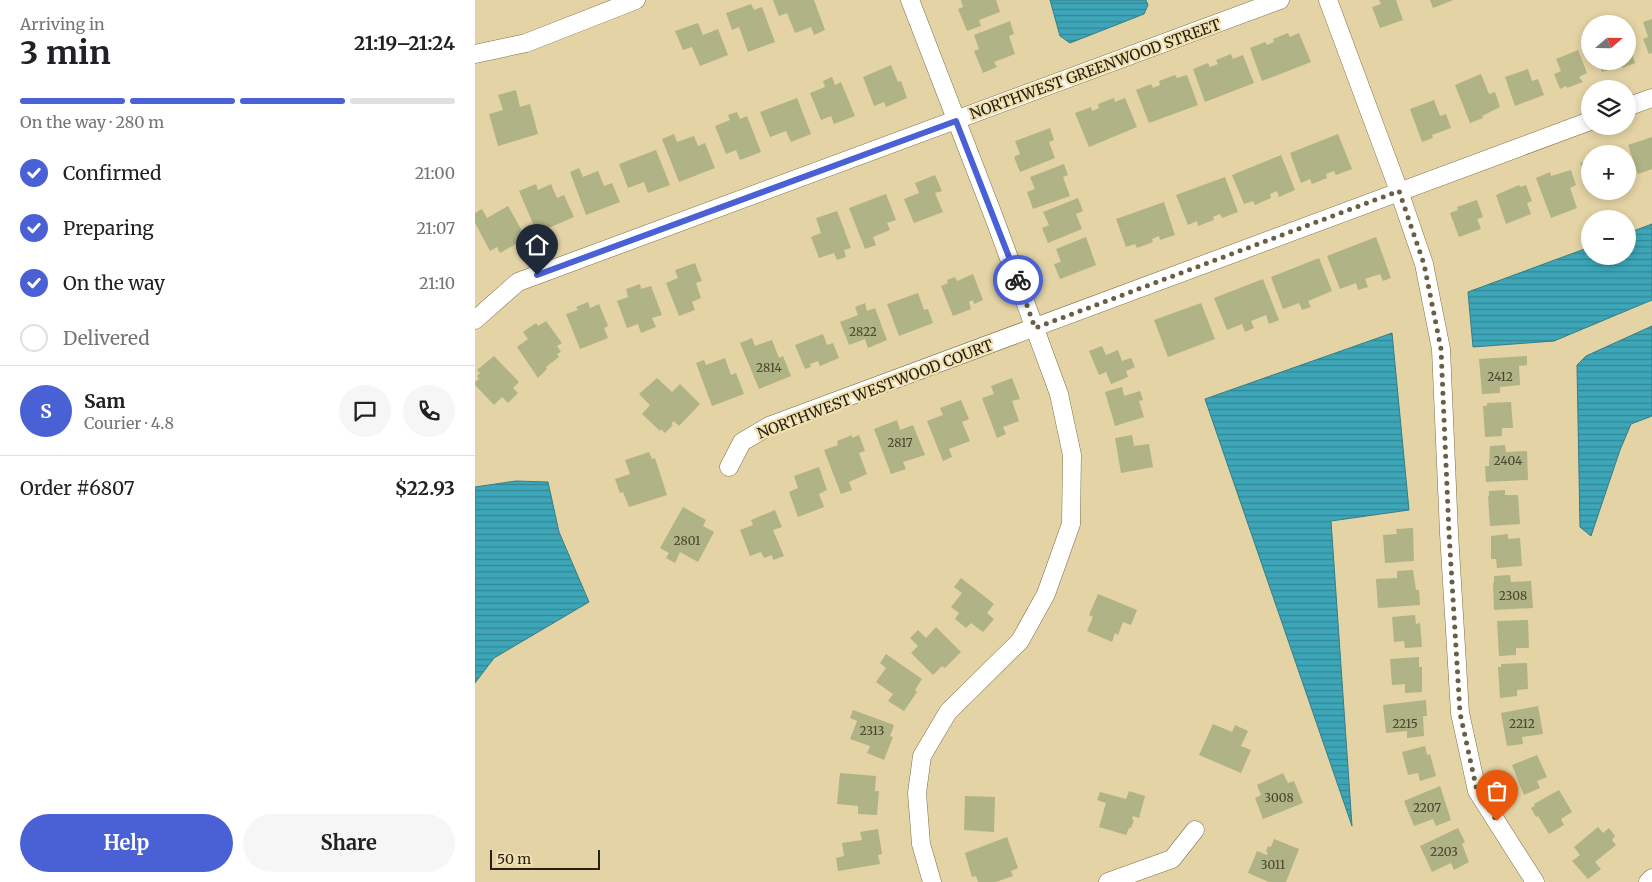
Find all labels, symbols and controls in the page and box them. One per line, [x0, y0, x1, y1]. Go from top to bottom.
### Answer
text: Arriving in [20, 14, 105, 34]
street label: NORTHWEST GREENWOOD STREET [967, 14, 1224, 123]
north arrow [1581, 15, 1636, 70]
map controls [1581, 15, 1636, 265]
text: 21:19–21:24 [354, 31, 455, 55]
text: 3 min [20, 33, 111, 73]
button: layers [1581, 80, 1636, 135]
text: On the way · 280 m [20, 112, 164, 132]
button: + [1581, 145, 1636, 200]
icon: check [20, 159, 48, 187]
text: Confirmed [63, 161, 161, 185]
text: 21:00 [415, 163, 455, 183]
button: − [1581, 210, 1636, 265]
icon: check [20, 214, 48, 242]
text: Preparing [63, 216, 154, 240]
text: 21:07 [416, 218, 455, 238]
pin [516, 224, 558, 275]
icon: home [523, 231, 551, 259]
courier [993, 255, 1043, 305]
icon: bike [1004, 266, 1032, 294]
icon: check [20, 269, 48, 297]
text: On the way [63, 271, 165, 295]
text: 21:10 [419, 273, 455, 293]
house number: 2822 [849, 324, 877, 339]
text: Delivered [63, 326, 150, 350]
street label: NORTHWEST WESTWOOD COURT [754, 335, 996, 443]
house number: 2814 [756, 360, 783, 375]
house number: 2412 [1487, 369, 1513, 384]
button: chat [339, 385, 391, 437]
button: phone [403, 385, 455, 437]
text: Sam [84, 389, 125, 413]
text: S [40, 399, 52, 423]
text: Courier · 4.8 [84, 413, 174, 433]
house number: 2817 [887, 435, 913, 450]
house number: 2404 [1494, 453, 1523, 468]
text: Order #6807 [20, 476, 135, 500]
text: $22.93 [395, 476, 455, 500]
house number: 2801 [674, 533, 701, 548]
house number: 2308 [1499, 588, 1527, 603]
house number: 2215 [1392, 716, 1418, 731]
house number: 2212 [1509, 716, 1535, 731]
house number: 2313 [859, 723, 885, 738]
pin [1476, 770, 1518, 821]
icon: bag [1483, 777, 1511, 805]
house number: 3008 [1264, 790, 1294, 805]
house number: 2207 [1413, 800, 1441, 815]
button: Help [20, 814, 233, 872]
button: Share [243, 814, 455, 872]
house number: 2203 [1430, 844, 1458, 859]
scale bar [490, 847, 600, 870]
text: 50 m [497, 850, 531, 868]
house number: 3011 [1261, 857, 1286, 872]

